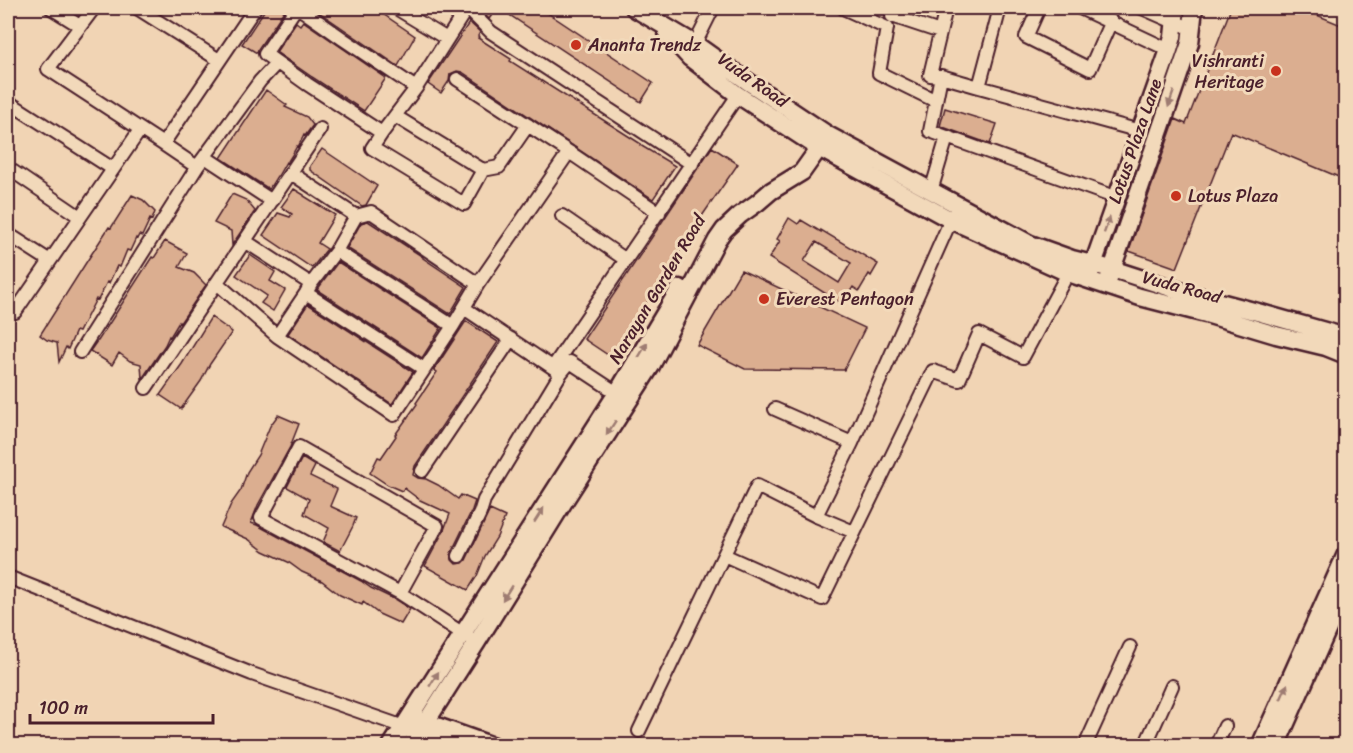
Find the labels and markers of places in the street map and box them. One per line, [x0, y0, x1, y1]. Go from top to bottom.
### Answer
place label: Ananta Trendz [587, 29, 702, 61]
marker: Ananta Trendz [569, 38, 583, 52]
place label: Vishranti Heritage [1192, 45, 1265, 98]
marker: Vishranti Heritage [1269, 64, 1283, 78]
place label: Lotus Plaza [1188, 180, 1278, 212]
marker: Lotus Plaza [1169, 189, 1183, 203]
place label: Everest Pentagon [776, 283, 914, 315]
marker: Everest Pentagon [757, 292, 771, 306]

